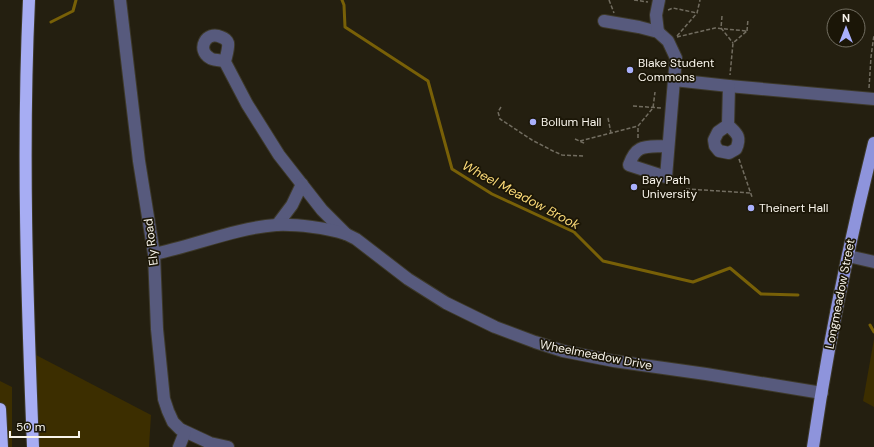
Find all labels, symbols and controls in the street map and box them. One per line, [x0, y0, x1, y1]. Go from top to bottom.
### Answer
north arrow [826, 8, 866, 48]
text: N [842, 11, 850, 25]
place label: Blake Student Commons [638, 55, 715, 85]
marker: Blake Student Commons [625, 65, 635, 75]
place label: Bollum Hall [541, 114, 602, 130]
marker: Bollum Hall [528, 117, 538, 127]
water label: Wheel Meadow Brook [459, 157, 583, 233]
place label: Bay Path University [642, 172, 698, 202]
marker: Bay Path University [629, 182, 639, 192]
place label: Theinert Hall [759, 200, 828, 216]
marker: Theinert Hall [746, 203, 756, 213]
street label: Ely Road [140, 218, 162, 266]
street label: Longmeadow Street [822, 237, 859, 350]
street label: Wheelmeadow Drive [538, 336, 654, 374]
scale bar [10, 413, 79, 439]
text: 50 m [16, 419, 45, 435]

